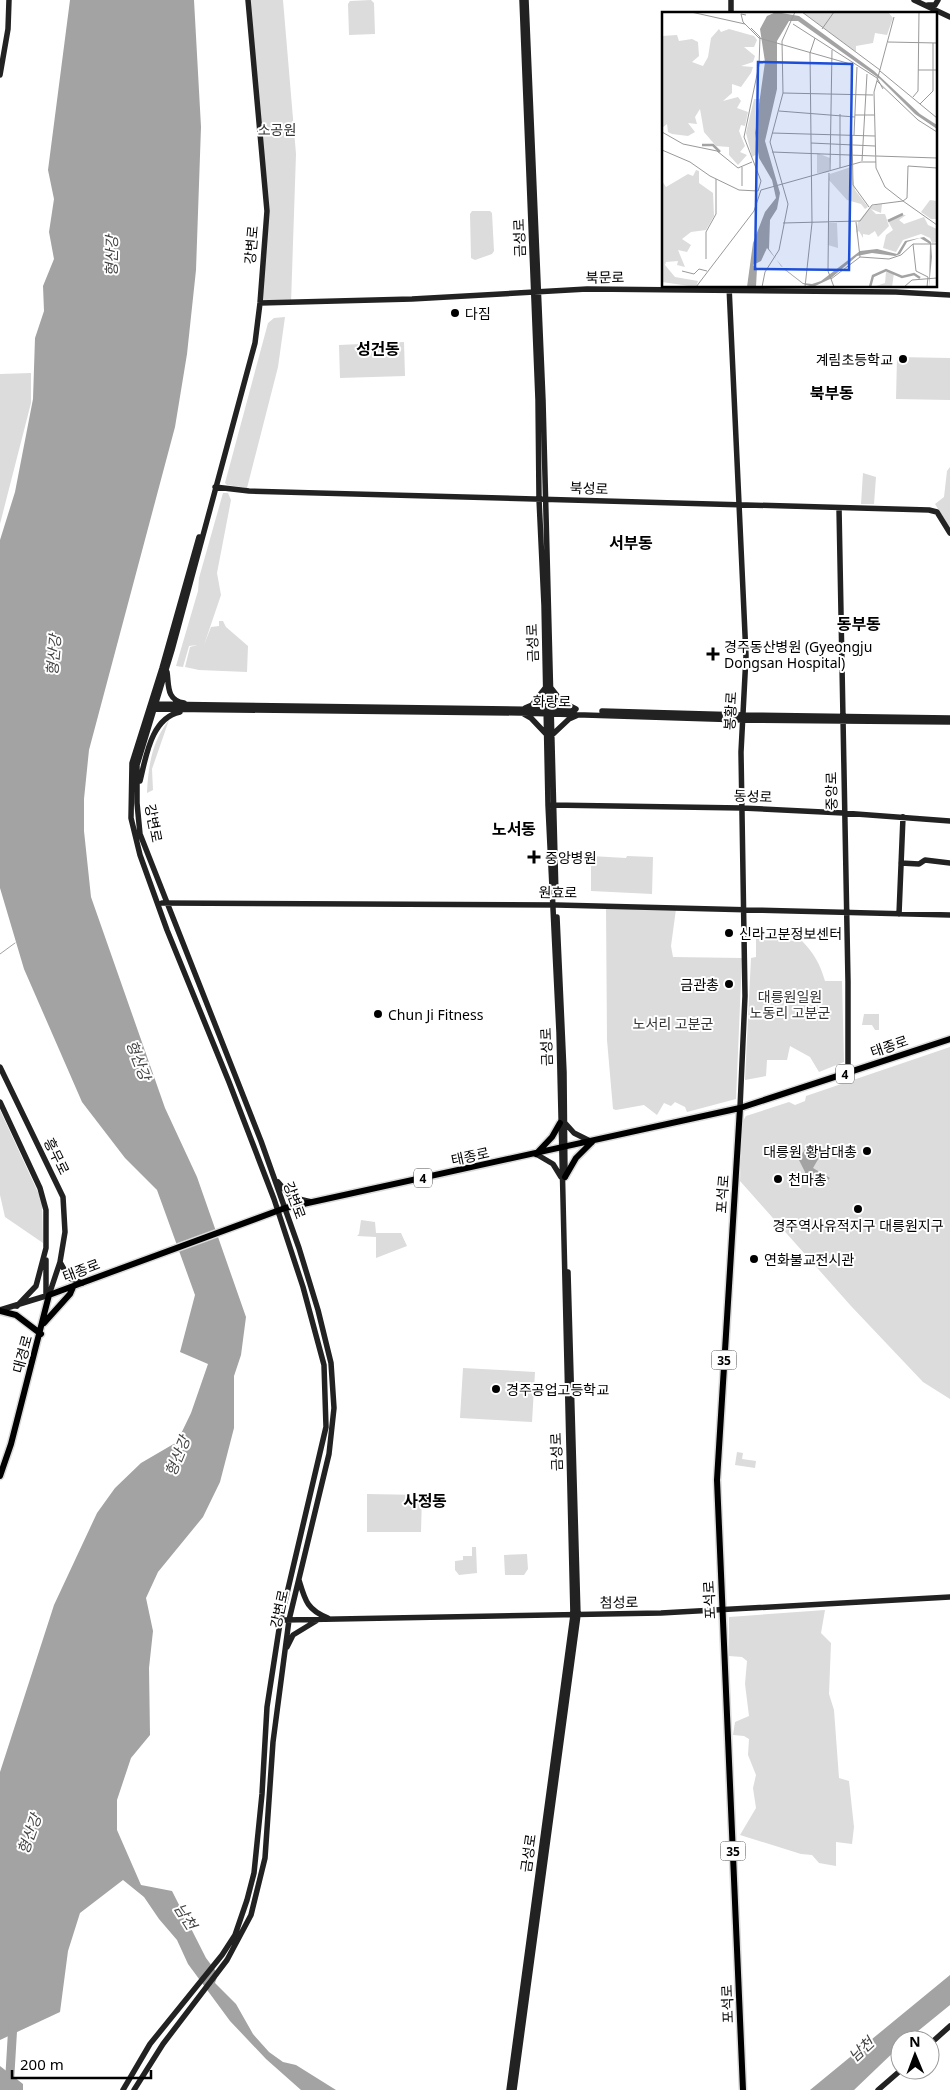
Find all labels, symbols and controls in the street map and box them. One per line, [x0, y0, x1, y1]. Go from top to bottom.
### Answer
inset map [662, 12, 938, 288]
park label: 소공원 [258, 120, 296, 139]
street label: 금성로 [509, 218, 529, 258]
street label: 강변로 [240, 225, 262, 265]
water label: 형산강 [101, 233, 121, 277]
street label: 북문로 [586, 267, 625, 287]
place label: 다짐 [465, 304, 491, 323]
marker: 다짐 [449, 307, 461, 319]
district label: 성건동 [356, 338, 400, 360]
place label: 계림초등학교 [816, 350, 893, 369]
marker: 계림초등학교 [897, 353, 909, 365]
district label: 북부동 [810, 382, 854, 404]
street label: 북성로 [569, 478, 609, 498]
district label: 서부동 [609, 532, 653, 554]
district label: 동부동 [837, 613, 881, 635]
street label: 금성로 [522, 623, 542, 663]
water label: 형산강 [41, 631, 65, 676]
place label: 경주동산병원 (Gyeongju Dongsan Hospital) [724, 637, 872, 672]
marker: 경주동산병원 (Gyeongju Dongsan Hospital) [706, 647, 720, 661]
street label: 화랑로 [533, 691, 572, 711]
street label: 봉황로 [720, 691, 741, 731]
street label: 중앙로 [821, 771, 841, 810]
street label: 동성로 [733, 786, 773, 806]
street label: 강변로 [141, 802, 167, 844]
district label: 노서동 [492, 818, 536, 840]
place label: 중앙병원 [545, 848, 597, 867]
marker: 중앙병원 [527, 850, 541, 864]
street label: 원효로 [539, 882, 578, 902]
place label: 신라고분정보센터 [739, 924, 842, 943]
marker: 신라고분정보센터 [723, 927, 735, 939]
place label: 금관총 [680, 975, 719, 994]
marker: 금관총 [723, 978, 735, 990]
park label: 대릉원일원 노동리 고분군 [750, 987, 831, 1022]
place label: Chun Ji Fitness [388, 1005, 484, 1024]
marker: Chun Ji Fitness [372, 1008, 384, 1020]
park label: 노서리 고분군 [633, 1014, 714, 1033]
street label: 금성로 [536, 1027, 556, 1067]
street label: 태종로 [868, 1031, 910, 1061]
water label: 형산강 [122, 1037, 157, 1085]
road number: 4 [836, 1064, 854, 1084]
street label: 흥무로 [40, 1134, 74, 1178]
place label: 대릉원 황남대총 [763, 1142, 857, 1161]
street label: 태종로 [449, 1143, 491, 1169]
marker: 대릉원 황남대총 [861, 1145, 873, 1157]
road number: 4 [414, 1168, 432, 1188]
place label: 천마총 [788, 1170, 827, 1189]
marker: 천마총 [772, 1173, 784, 1185]
street label: 포석로 [711, 1174, 733, 1214]
street label: 강변로 [279, 1179, 311, 1222]
marker: 경주역사유적지구 대릉원지구 [852, 1203, 864, 1215]
place label: 경주역사유적지구 대릉원지구 [772, 1216, 944, 1235]
place label: 연화불교전시관 [764, 1250, 854, 1269]
marker: 연화불교전시관 [748, 1253, 760, 1265]
street label: 태종로 [60, 1254, 103, 1286]
street label: 대경로 [8, 1333, 36, 1375]
road number: 35 [712, 1350, 736, 1370]
place label: 경주공업고등학교 [506, 1380, 609, 1399]
marker: 경주공업고등학교 [490, 1383, 502, 1395]
water label: 형산강 [160, 1431, 195, 1479]
street label: 금성로 [546, 1432, 566, 1472]
district label: 사정동 [403, 1490, 447, 1512]
street label: 포석로 [698, 1580, 719, 1620]
street label: 강변로 [266, 1588, 292, 1630]
street label: 첨성로 [600, 1592, 639, 1612]
water label: 형산강 [13, 1809, 46, 1857]
street label: 금성로 [516, 1832, 540, 1873]
road number: 35 [720, 1842, 746, 1860]
water label: 남천 [170, 1899, 203, 1935]
street label: 포석로 [717, 1984, 737, 2024]
north arrow [890, 2030, 940, 2080]
water label: 남천 [844, 2031, 880, 2066]
text: N [909, 2032, 921, 2051]
scale bar [12, 2048, 151, 2080]
text: 200 m [20, 2054, 64, 2074]

